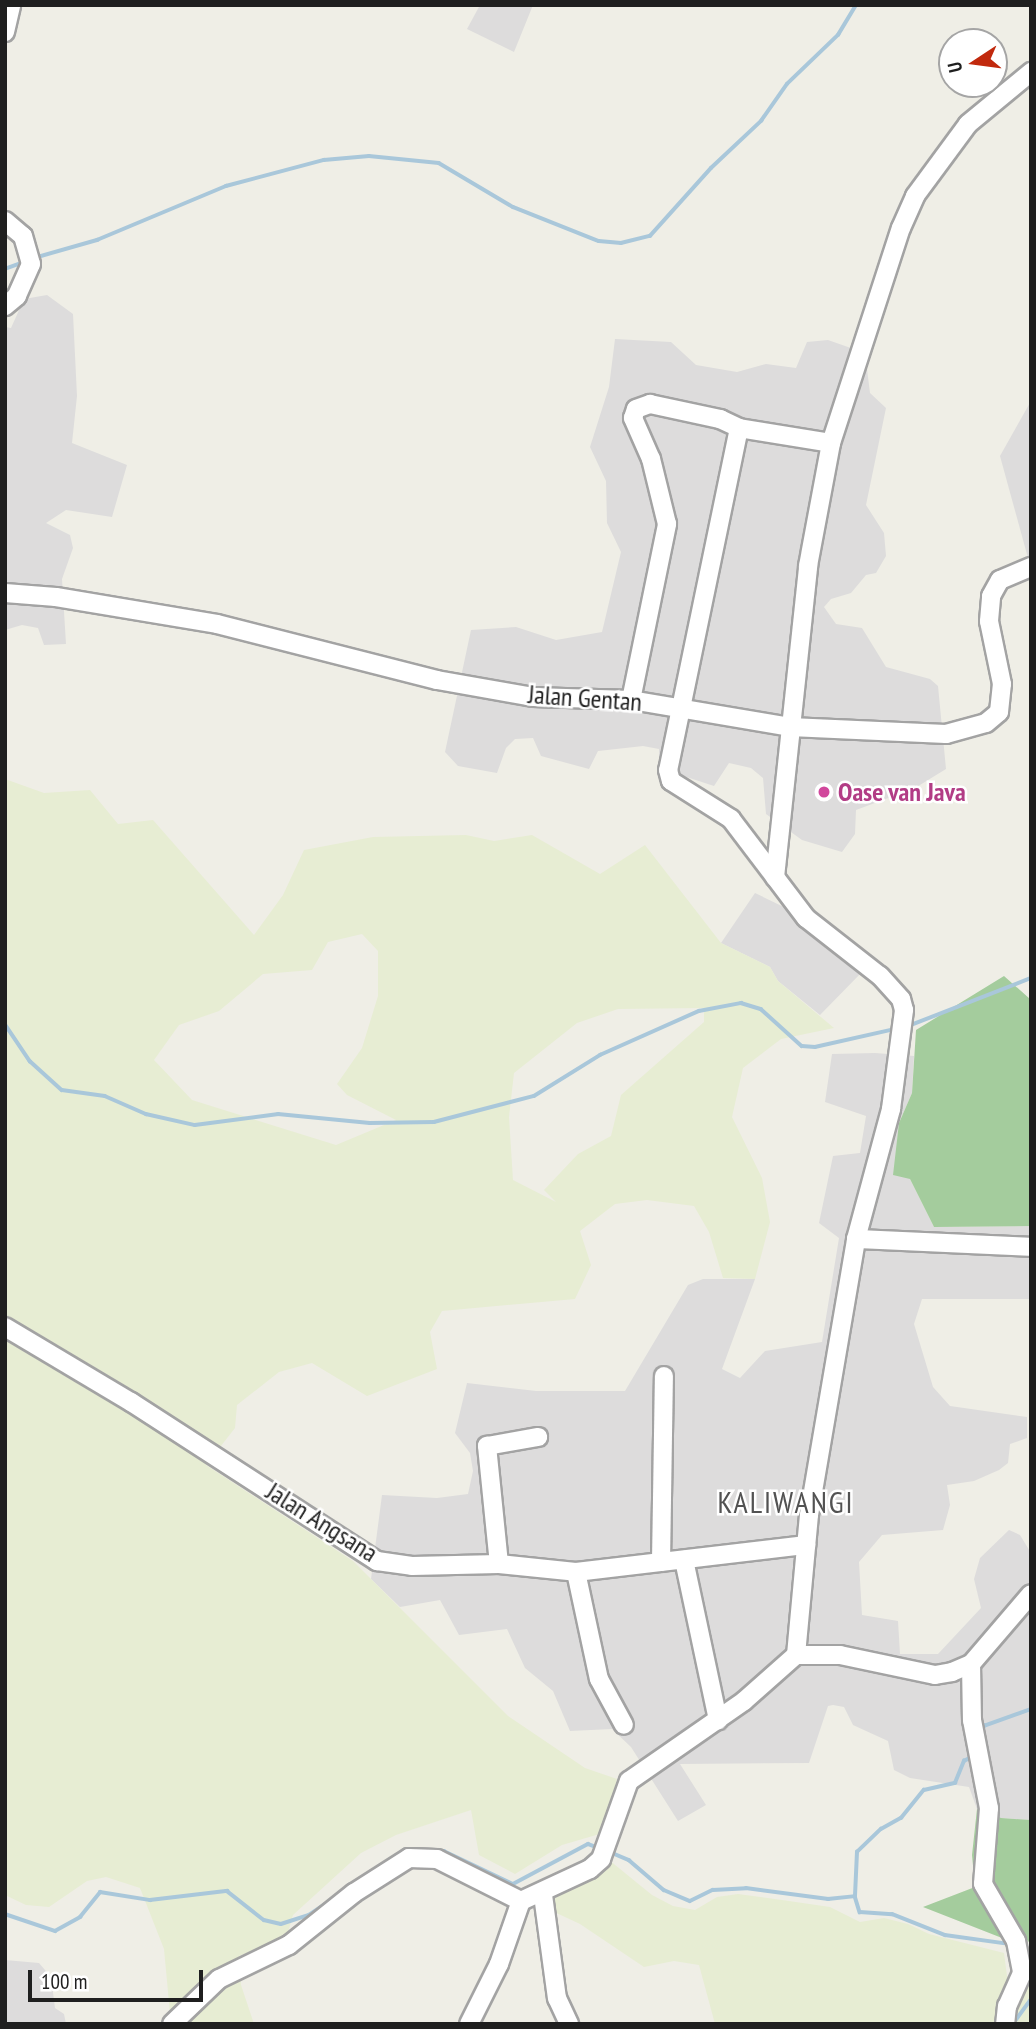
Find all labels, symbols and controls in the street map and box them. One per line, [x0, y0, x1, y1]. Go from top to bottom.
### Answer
north arrow [938, 28, 1008, 98]
text: U [942, 60, 967, 75]
street label: Jalan Gentan [527, 678, 643, 718]
place label: Oase van Java [838, 776, 966, 808]
marker: Oase van Java [816, 784, 832, 800]
street label: Jalan Angsana [260, 1475, 384, 1569]
district label: KALIWANGI [719, 1484, 853, 1520]
scale bar [32, 1955, 206, 1999]
text: 100 m [41, 1968, 87, 1995]

